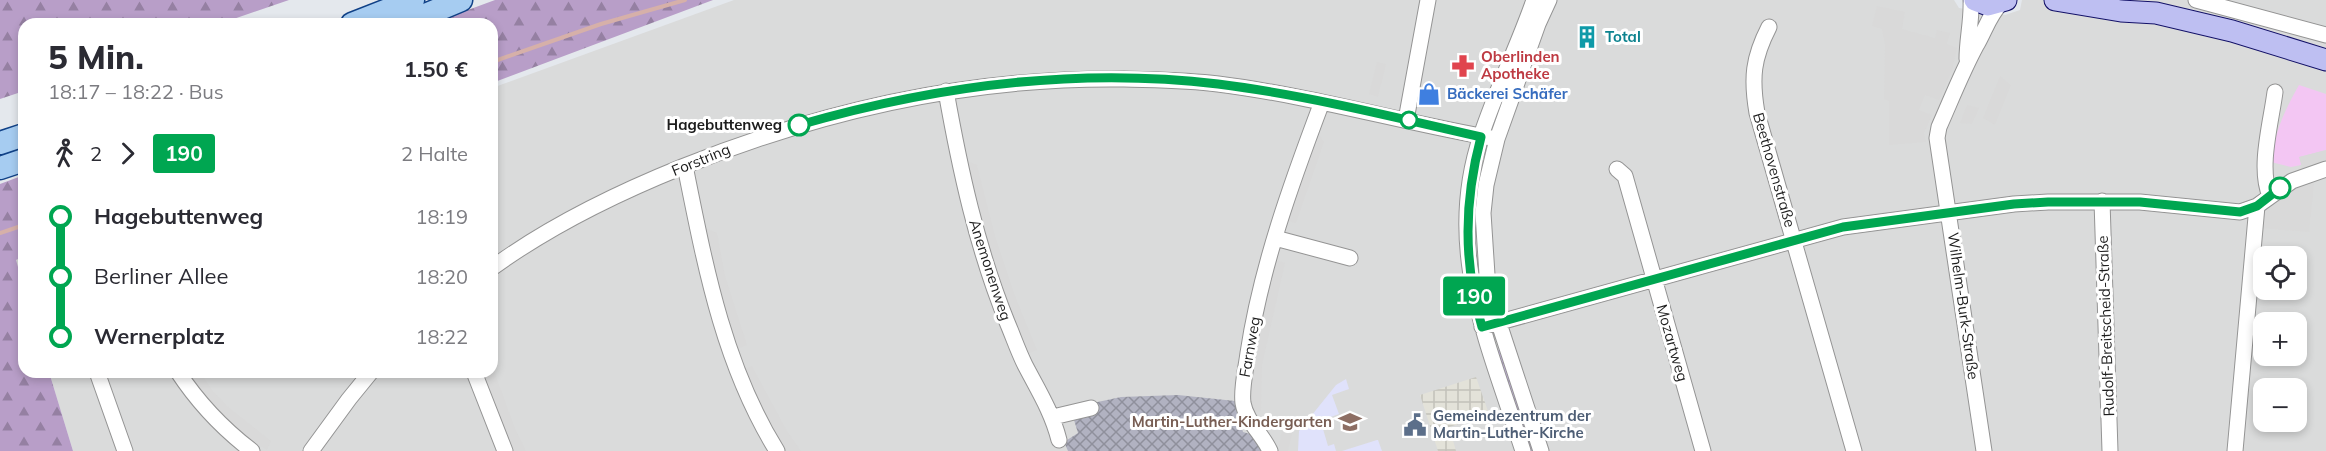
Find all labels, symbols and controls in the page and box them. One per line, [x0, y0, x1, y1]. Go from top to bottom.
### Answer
building icon: Total [1574, 24, 1600, 50]
place label: Total [1605, 27, 1641, 46]
text: 5 Min. [48, 36, 144, 77]
place label: Oberlinden Apotheke [1481, 47, 1560, 83]
pharmacy icon: Oberlinden Apotheke [1450, 53, 1476, 79]
text: 1.50 € [404, 55, 468, 83]
text: 18:17 – 18:22 · Bus [48, 79, 224, 104]
shop icon: Bäckerei Schäfer [1416, 81, 1442, 107]
place label: Bäckerei Schäfer [1447, 84, 1568, 103]
street label: Beethovenstraße [1749, 110, 1800, 229]
unlabelled marker [1400, 111, 1418, 129]
marker: Hagebuttenweg [788, 114, 810, 136]
place label: Hagebuttenweg [667, 115, 782, 134]
icon: walk [48, 137, 81, 170]
icon: forward [111, 137, 144, 170]
street label: Forstring [669, 139, 733, 180]
text: 190 [165, 140, 203, 166]
text: 2 [90, 141, 102, 166]
text: 2 Halte [401, 141, 468, 166]
unlabelled marker [2269, 177, 2291, 199]
text: Hagebuttenweg [94, 202, 263, 230]
text: 18:19 [415, 204, 468, 229]
street label: Anemonenweg [965, 217, 1016, 323]
street label: Wilhelm-Burk-Straße [1944, 231, 1983, 381]
street label: Rudolf-Breitscheid-Straße [2093, 235, 2118, 417]
map controls [2253, 246, 2307, 432]
button: locate [2253, 246, 2307, 300]
text: Berliner Allee [94, 262, 229, 290]
text: 18:20 [415, 264, 468, 289]
line badge: 190 [1440, 276, 1508, 316]
text: 190 [1455, 283, 1493, 309]
street label: Mozartweg [1652, 302, 1693, 384]
button: + [2253, 312, 2307, 366]
street label: Farnweg [1235, 315, 1264, 379]
text: Wernerplatz [94, 322, 225, 350]
text: 18:22 [415, 324, 468, 349]
button: − [2253, 378, 2307, 432]
place label: Gemeindezentrum der Martin-Luther-Kirche [1433, 406, 1591, 442]
school or university icon: Martin-Luther-Kindergarten [1337, 409, 1363, 435]
place label: Martin-Luther-Kindergarten [1132, 412, 1332, 431]
public building icon: Gemeindezentrum der Martin-Luther-Kirche [1402, 412, 1428, 438]

